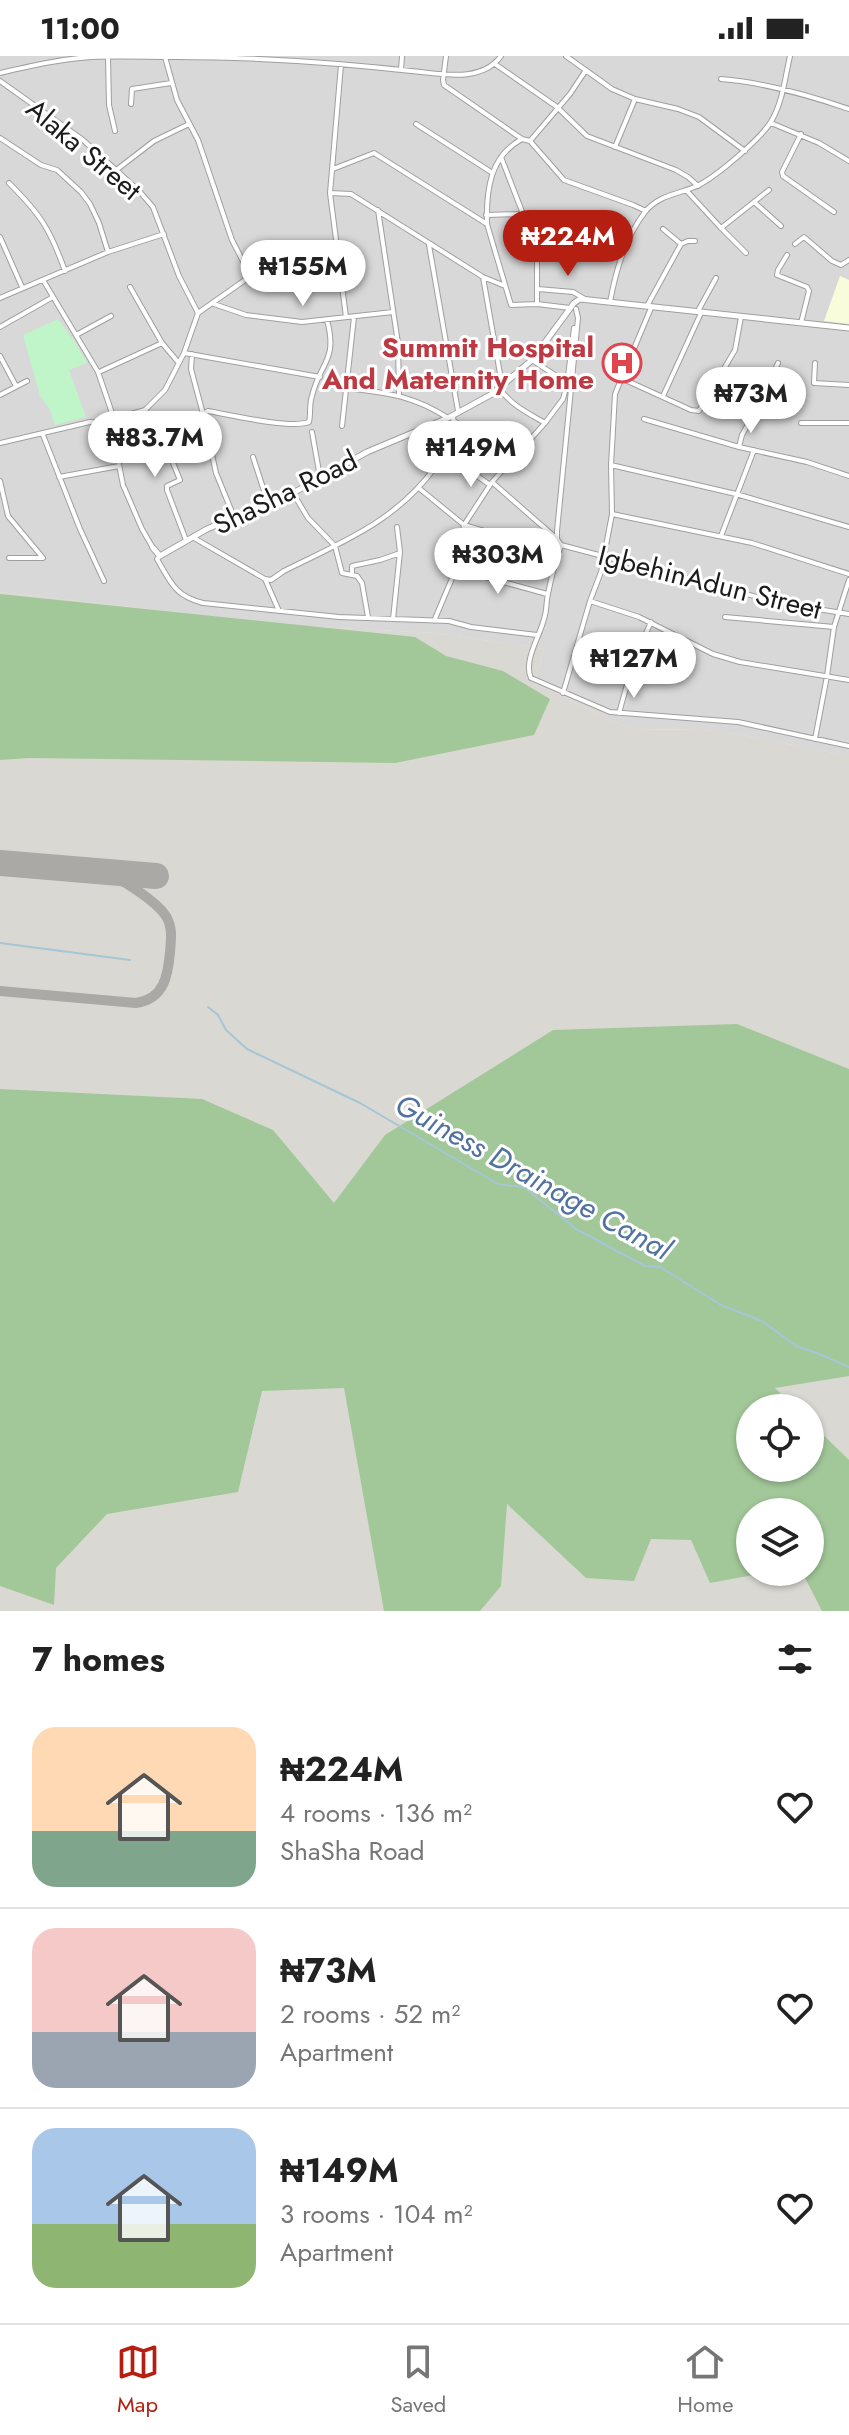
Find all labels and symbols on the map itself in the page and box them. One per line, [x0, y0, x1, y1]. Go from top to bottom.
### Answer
street label: Alaka Street [17, 89, 150, 210]
pin: ₦224M [512, 210, 624, 278]
pin: ₦155M [247, 240, 359, 308]
place label: Summit Hospital And Maternity Home [321, 327, 594, 400]
hospital icon: Summit Hospital And Maternity Home [601, 342, 643, 384]
pin: ₦73M [704, 367, 798, 435]
pin: ₦83.7M [90, 411, 220, 479]
pin: ₦149M [415, 421, 527, 489]
street label: ShaSha Road [206, 440, 364, 545]
pin: ₦303M [442, 528, 554, 596]
street label: IgbehinAdun Street [594, 535, 826, 630]
pin: ₦127M [578, 632, 690, 700]
water label: Guiness Drainage Canal [387, 1083, 680, 1271]

